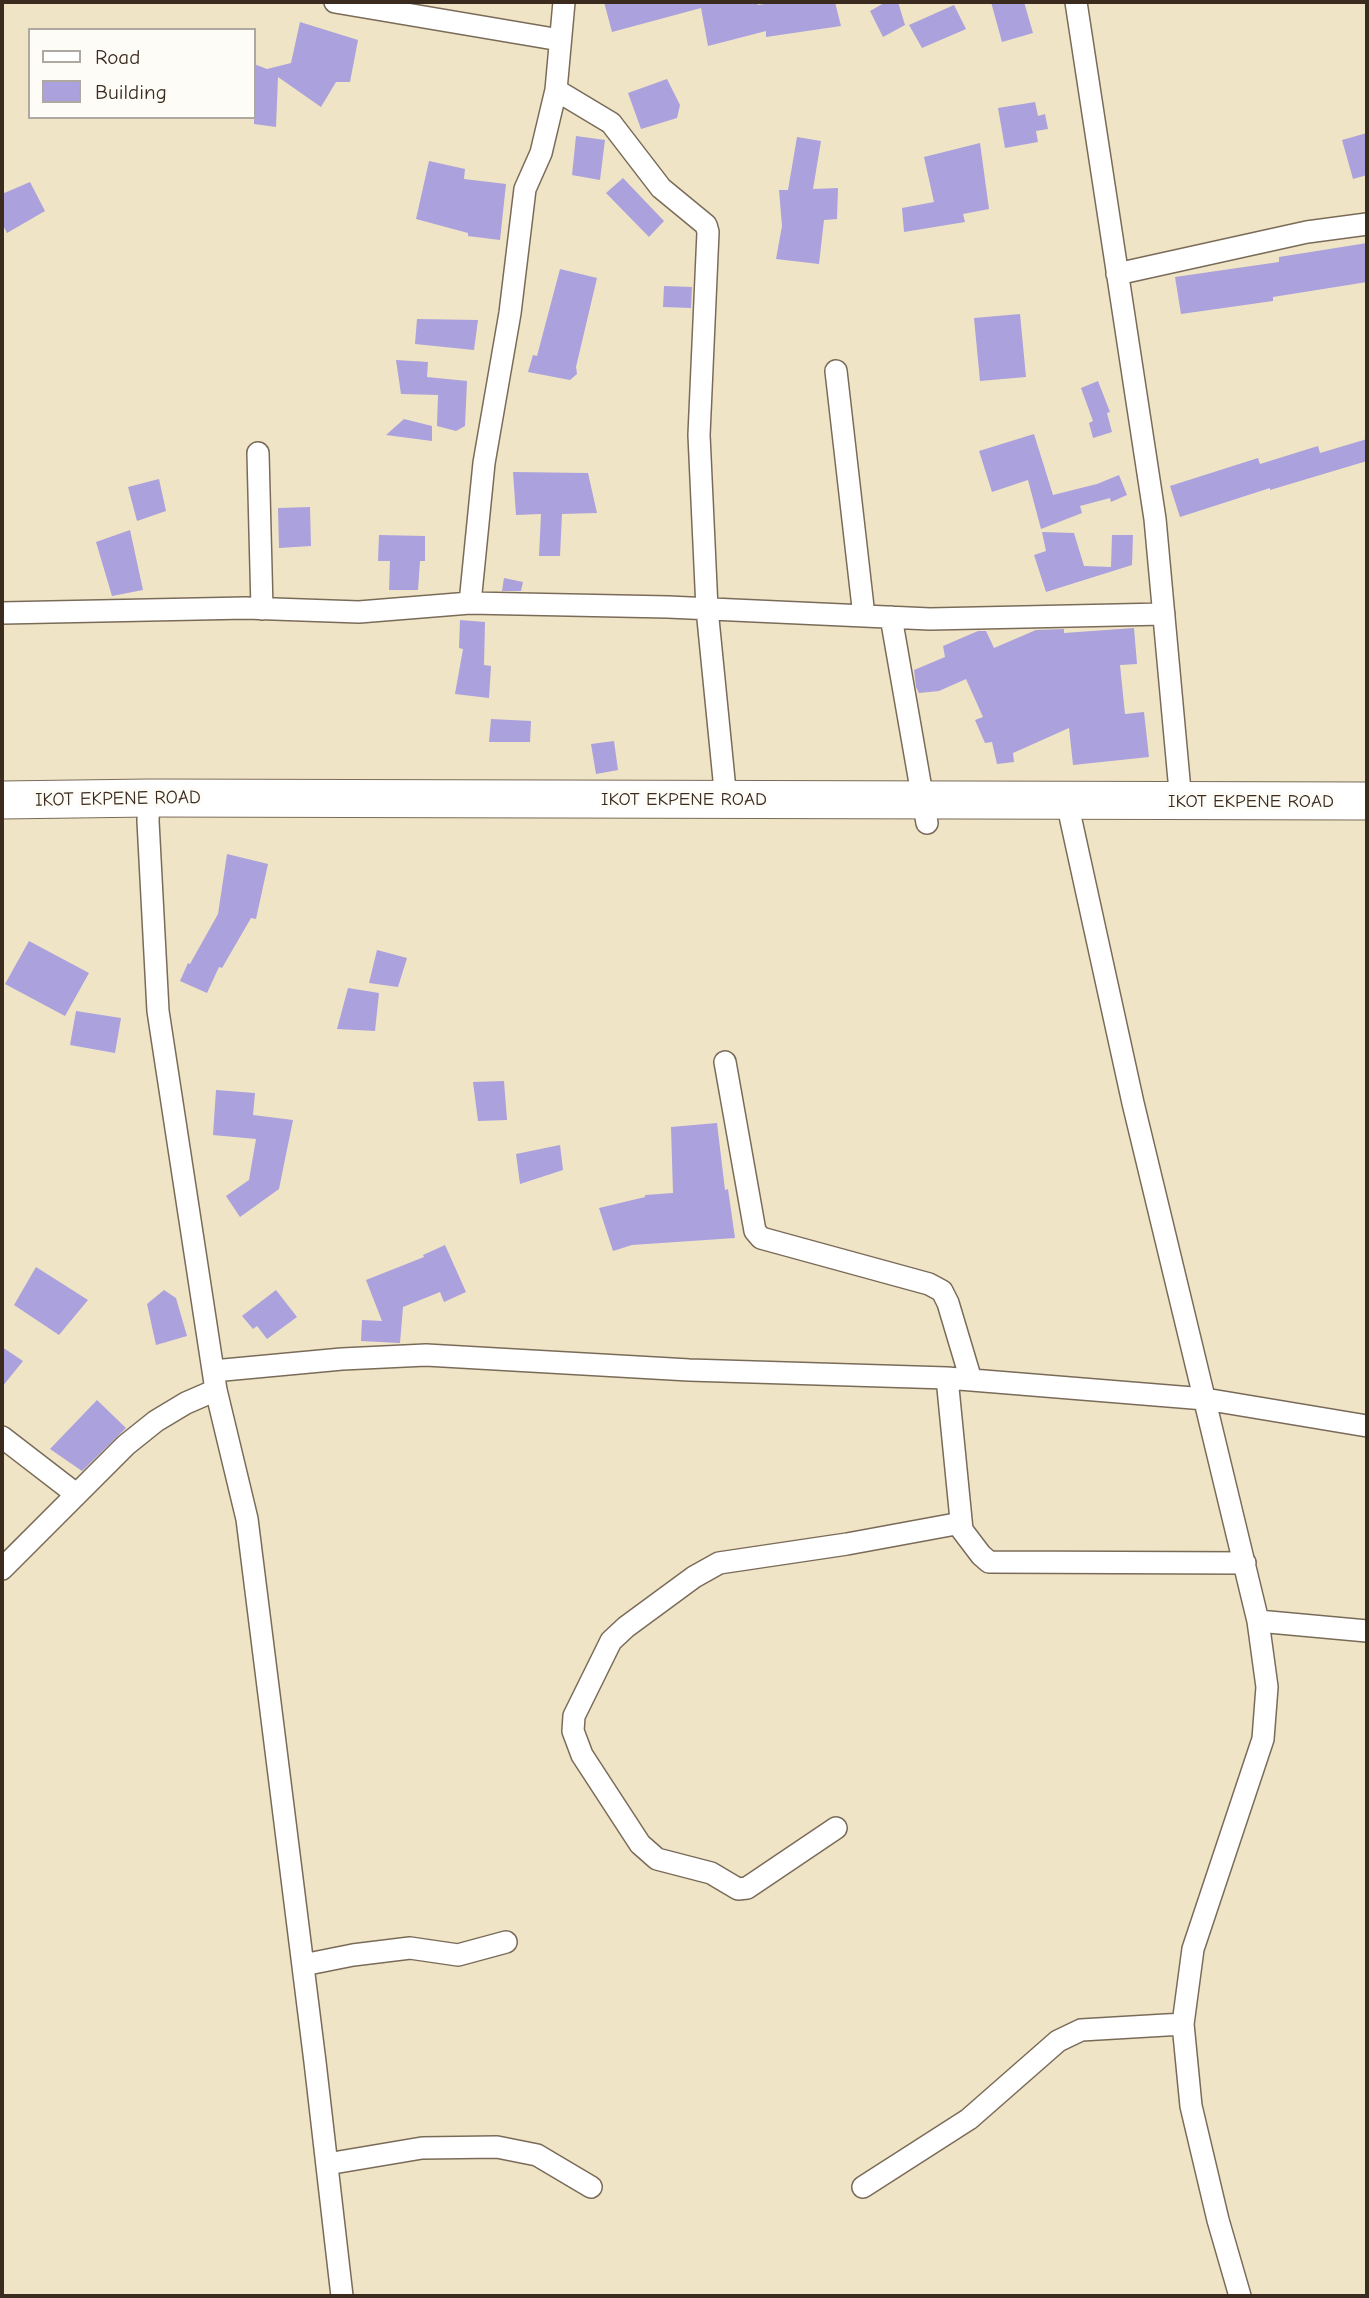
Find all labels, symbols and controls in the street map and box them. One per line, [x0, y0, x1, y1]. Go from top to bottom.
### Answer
legend [28, 28, 256, 119]
text: Road [95, 45, 140, 69]
text: Building [95, 80, 167, 104]
street label: IKOT EKPENE ROAD [35, 786, 201, 812]
street label: IKOT EKPENE ROAD [601, 789, 767, 811]
street label: IKOT EKPENE ROAD [1168, 791, 1334, 813]

